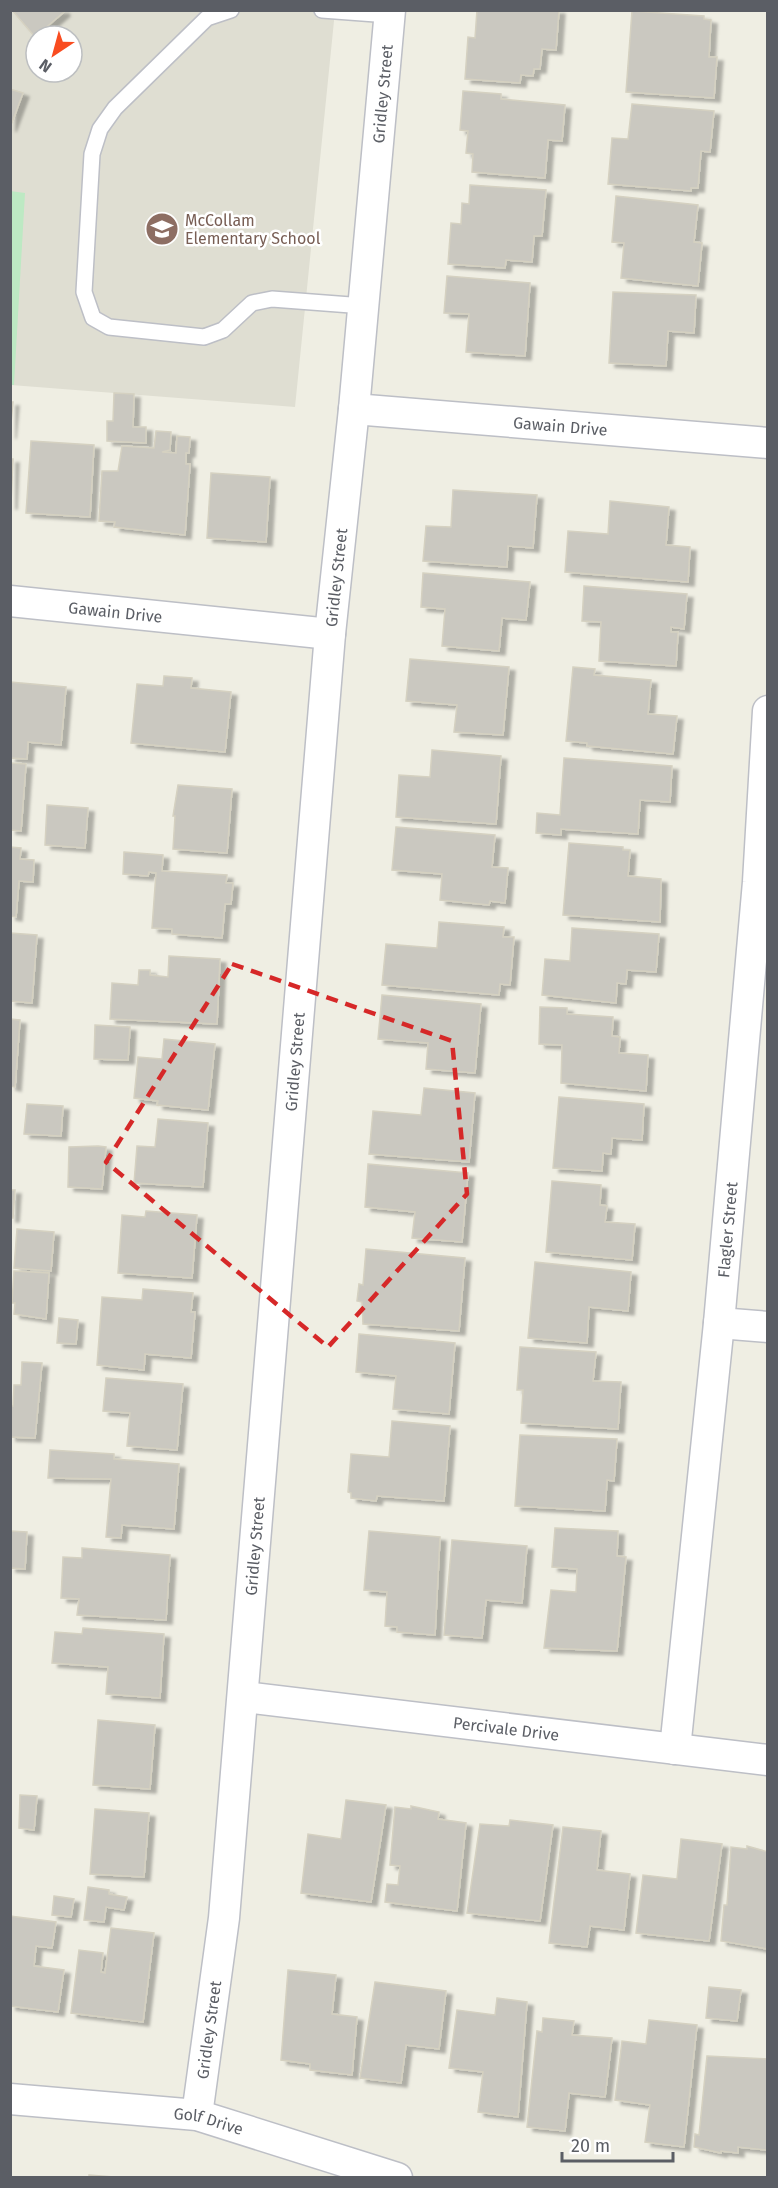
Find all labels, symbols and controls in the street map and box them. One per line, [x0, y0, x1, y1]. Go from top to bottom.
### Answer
north arrow [24, 24, 84, 84]
street label: Gridley Street [369, 43, 396, 144]
text: N [36, 55, 55, 77]
school or university icon: McCollam Elementary School [144, 211, 180, 247]
place label: McCollam Elementary School [185, 211, 321, 248]
street label: Gawain Drive [512, 413, 608, 439]
street label: Gridley Street [321, 527, 351, 628]
street label: Gawain Drive [67, 598, 163, 626]
street label: Gridley Street [281, 1011, 308, 1112]
street label: Flagler Street [714, 1181, 741, 1278]
street label: Gridley Street [241, 1496, 268, 1596]
street label: Percivale Drive [452, 1713, 560, 1744]
street label: Gridley Street [193, 1979, 225, 2080]
street label: Golf Drive [173, 2104, 246, 2138]
scale bar [562, 2125, 673, 2163]
text: 20 m [571, 2135, 610, 2157]

